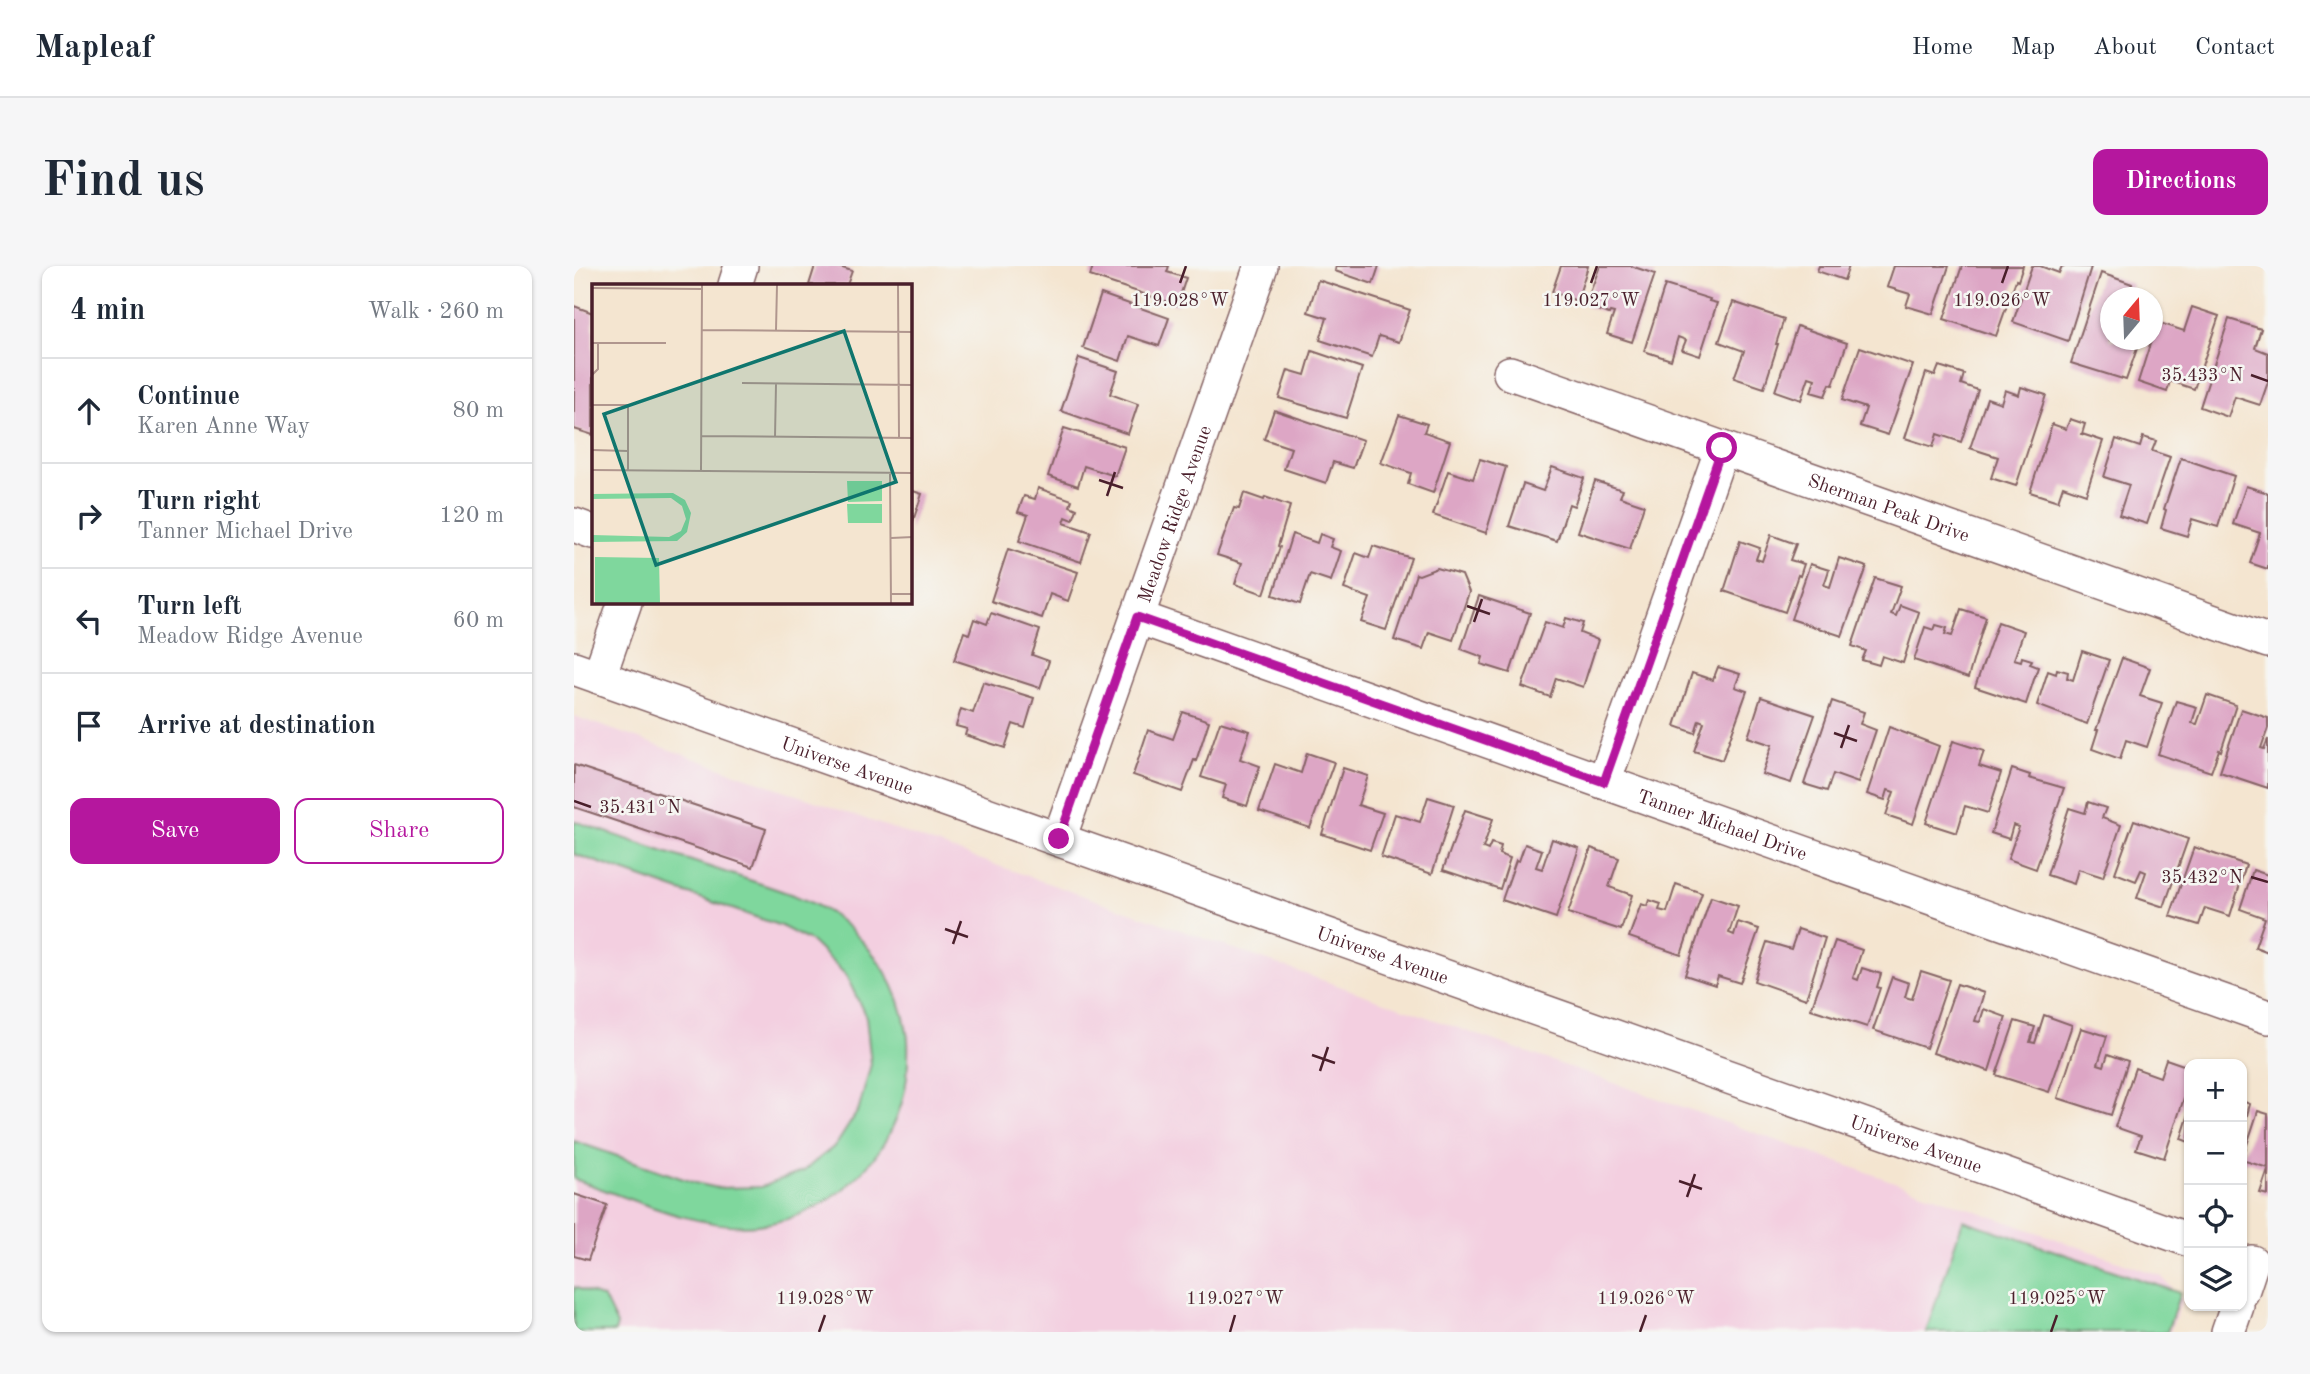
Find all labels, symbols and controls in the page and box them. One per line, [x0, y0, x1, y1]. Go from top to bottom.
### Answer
text: Mapleaf [35, 32, 153, 65]
text: Home [1912, 36, 1973, 60]
text: Map [2011, 36, 2055, 60]
text: About [2093, 36, 2157, 60]
text: Contact [2195, 36, 2275, 60]
button: Directions [2093, 149, 2268, 215]
text: Find us [42, 158, 205, 207]
inset map [592, 284, 912, 604]
north arrow [2100, 287, 2163, 350]
text: 119.028°W [1131, 292, 1229, 310]
text: 119.027°W [1542, 292, 1640, 310]
text: 119.026°W [1953, 292, 2051, 310]
text: 4 min [70, 296, 145, 326]
text: Walk · 260 m [368, 300, 504, 323]
text: 35.433°N [2161, 367, 2243, 385]
text: Continue [137, 384, 240, 410]
icon: ahead [70, 392, 108, 430]
text: 80 m [453, 399, 504, 422]
text: Karen Anne Way [137, 415, 310, 438]
street label: Meadow Ridge Avenue [1136, 423, 1216, 606]
route start [1706, 432, 1737, 463]
street label: Sherman Peak Drive [1805, 472, 1971, 547]
text: Turn right [137, 489, 260, 515]
icon: right [70, 497, 108, 535]
text: 120 m [439, 504, 504, 527]
text: Tanner Michael Drive [137, 520, 353, 543]
text: Turn left [137, 594, 242, 620]
icon: left [70, 602, 108, 640]
text: 60 m [453, 609, 504, 632]
text: Meadow Ridge Avenue [137, 625, 363, 648]
icon: arrive [70, 707, 108, 745]
text: Arrive at destination [137, 713, 376, 739]
street label: Universe Avenue [778, 735, 915, 799]
street label: Tanner Michael Drive [1634, 788, 1809, 865]
button: Save [70, 798, 280, 864]
button: Share [294, 798, 504, 864]
text: 35.431°N [599, 799, 681, 817]
route end [1043, 823, 1074, 854]
text: 35.432°N [2161, 869, 2243, 887]
street label: Universe Avenue [1313, 925, 1450, 989]
map controls [2184, 1059, 2247, 1311]
button: + [2184, 1059, 2247, 1122]
street label: Universe Avenue [1847, 1114, 1984, 1178]
button: − [2184, 1122, 2247, 1185]
button: locate [2184, 1185, 2247, 1248]
button: layers [2184, 1248, 2247, 1311]
text: 119.028°W [776, 1290, 874, 1308]
text: 119.027°W [1186, 1290, 1284, 1308]
text: 119.026°W [1597, 1290, 1695, 1308]
text: 119.025°W [2008, 1290, 2106, 1308]

